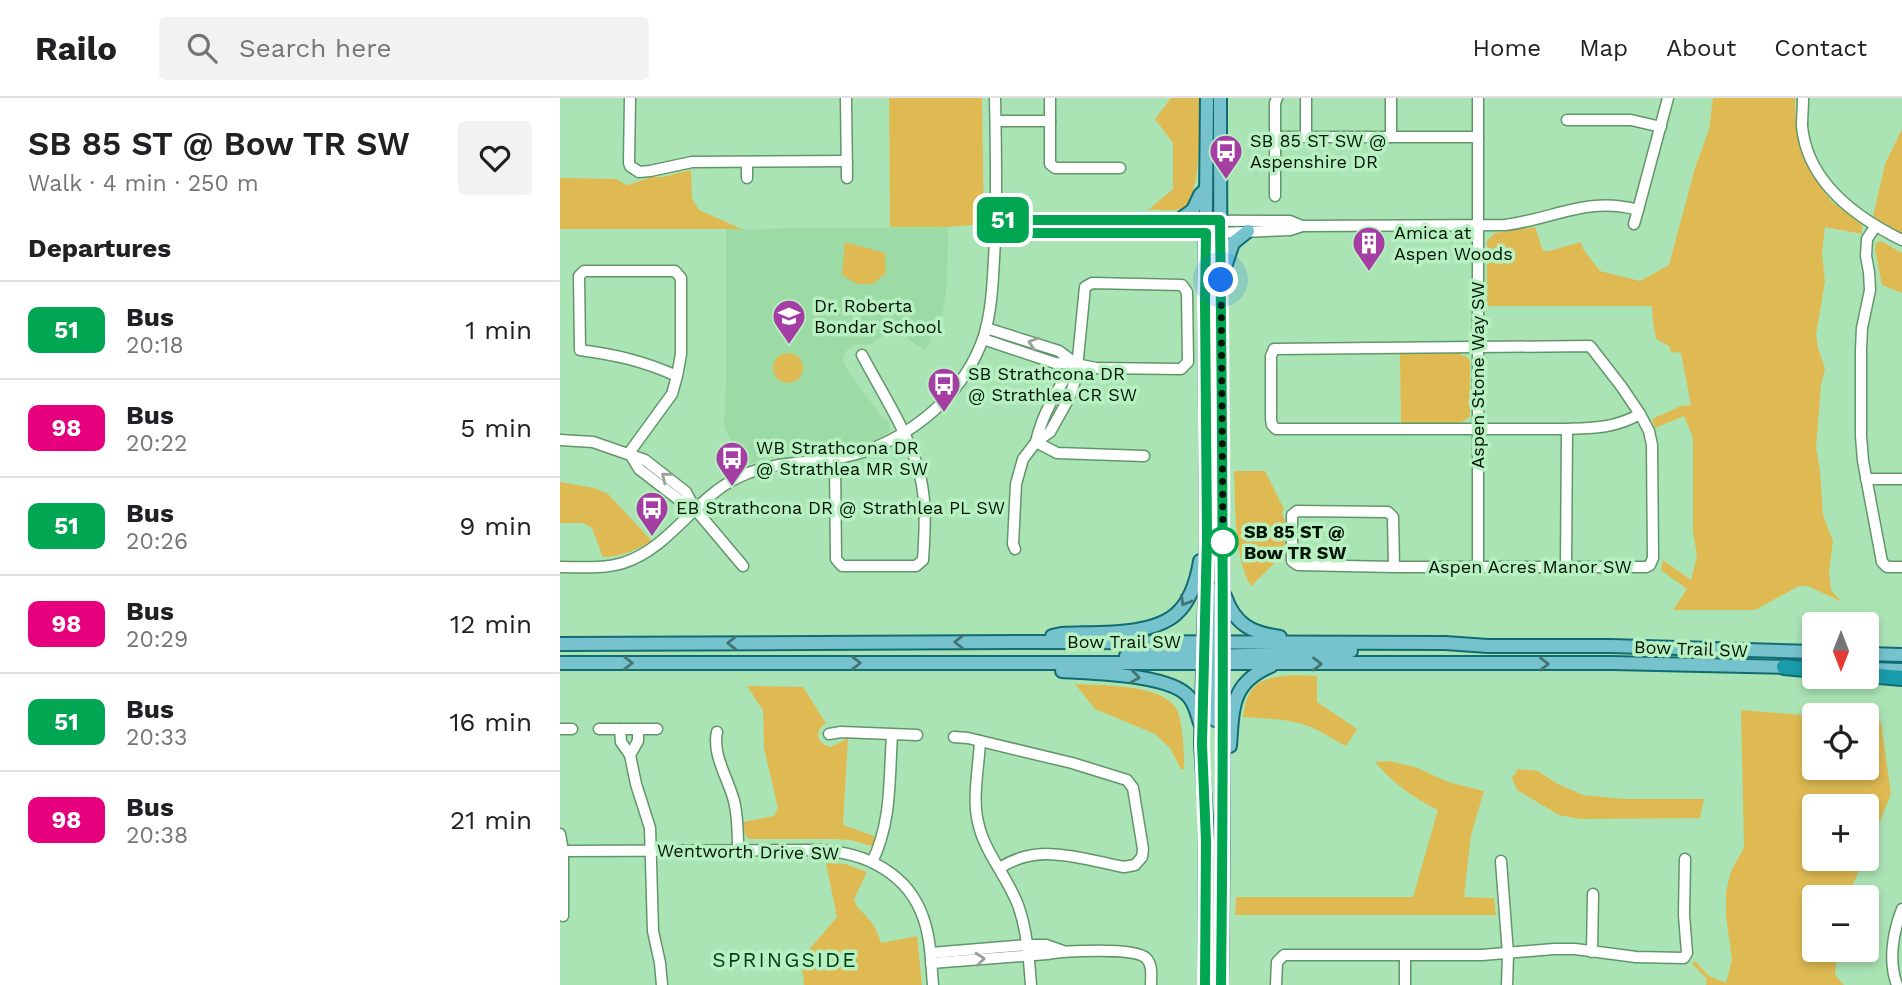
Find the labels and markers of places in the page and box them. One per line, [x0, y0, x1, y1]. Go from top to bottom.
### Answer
place label: SB 85 ST SW @ Aspenshire DR [1250, 130, 1386, 172]
bus stop icon: SB 85 ST SW @ Aspenshire DR [1207, 132, 1245, 181]
place label: Amica at Aspen Woods [1394, 222, 1513, 264]
building icon: Amica at Aspen Woods [1350, 224, 1388, 273]
place label: Dr. Roberta Bondar School [814, 295, 943, 337]
school or university icon: Dr. Roberta Bondar School [770, 297, 808, 346]
place label: SB Strathcona DR @ Strathlea CR SW [968, 363, 1137, 405]
bus stop icon: SB Strathcona DR @ Strathlea CR SW [925, 365, 963, 414]
place label: WB Strathcona DR @ Strathlea MR SW [756, 437, 928, 479]
bus stop icon: WB Strathcona DR @ Strathlea MR SW [713, 439, 751, 488]
bus stop icon: EB Strathcona DR @ Strathlea PL SW [633, 489, 671, 538]
place label: EB Strathcona DR @ Strathlea PL SW [676, 497, 1005, 518]
place label: SB 85 ST @ Bow TR SW [1244, 521, 1346, 563]
marker: SB 85 ST @ Bow TR SW [1208, 527, 1238, 557]

